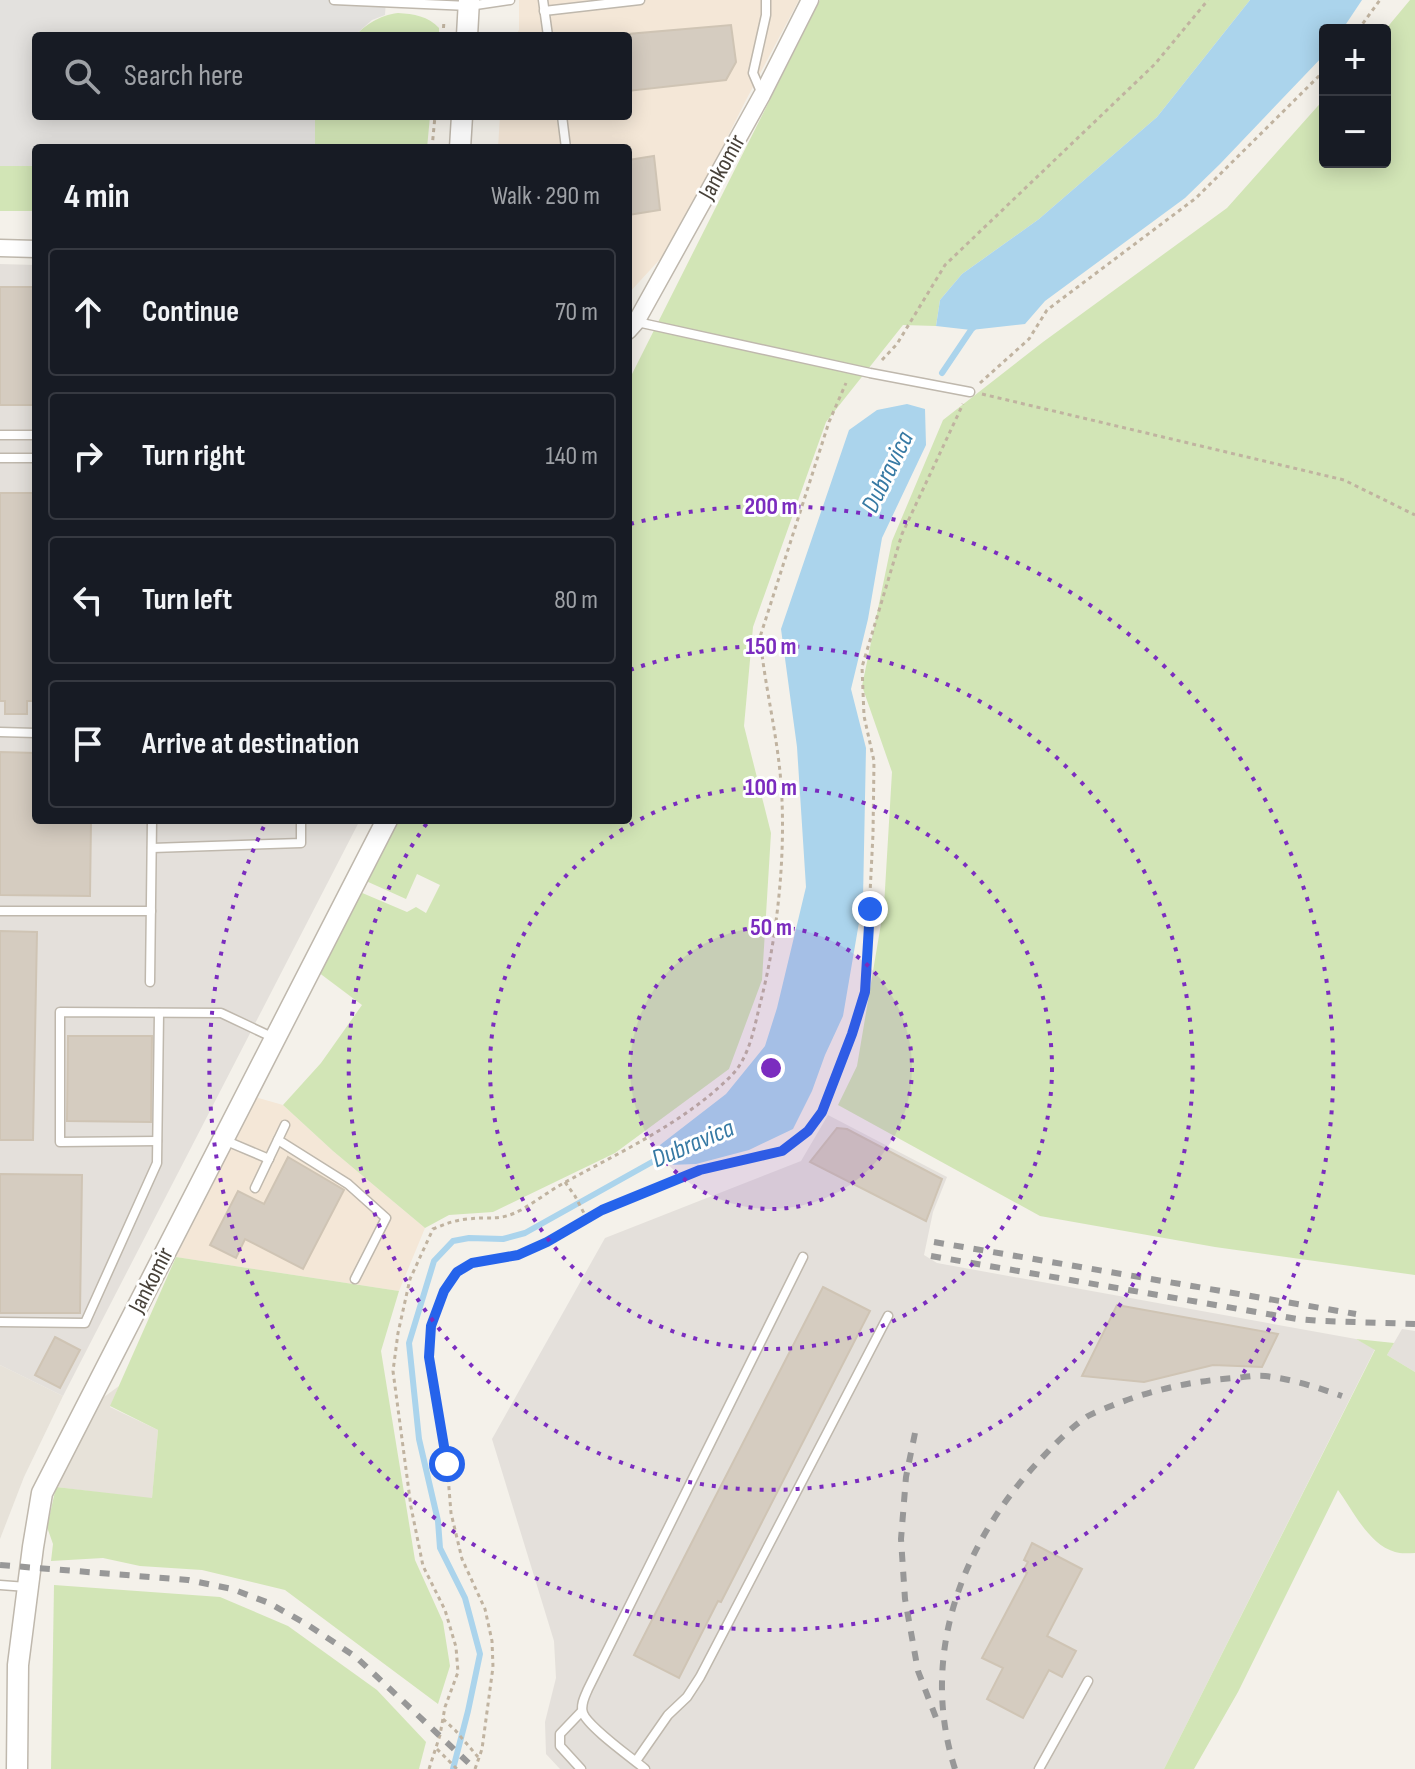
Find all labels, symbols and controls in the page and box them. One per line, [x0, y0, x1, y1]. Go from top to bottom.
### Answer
map controls [1319, 24, 1391, 168]
button: + [1319, 24, 1391, 96]
search box [32, 32, 632, 120]
icon: search [60, 54, 104, 98]
text: Search here [124, 58, 243, 94]
button: − [1319, 96, 1391, 168]
street label: Jankomir [692, 129, 752, 205]
text: 4 min [64, 176, 130, 217]
text: Walk · 290 m [491, 181, 600, 212]
icon: ahead [66, 290, 110, 334]
text: Continue [142, 294, 239, 330]
text: 70 m [555, 297, 598, 328]
water label: Dubravica [855, 426, 921, 518]
icon: right [66, 434, 110, 478]
text: Turn right [142, 438, 245, 474]
text: 140 m [546, 441, 598, 472]
text: 200 m [744, 492, 798, 521]
icon: left [66, 578, 110, 622]
text: Turn left [142, 582, 232, 618]
text: 80 m [554, 585, 598, 616]
text: 150 m [745, 632, 797, 661]
icon: arrive [66, 722, 110, 766]
text: Arrive at destination [142, 726, 359, 762]
text: 100 m [745, 773, 797, 802]
route end [852, 891, 888, 927]
text: 50 m [750, 913, 792, 942]
centre of rings [757, 1054, 785, 1082]
water label: Dubravica [647, 1113, 739, 1175]
street label: Jankomir [122, 1242, 180, 1319]
route start [429, 1446, 465, 1482]

